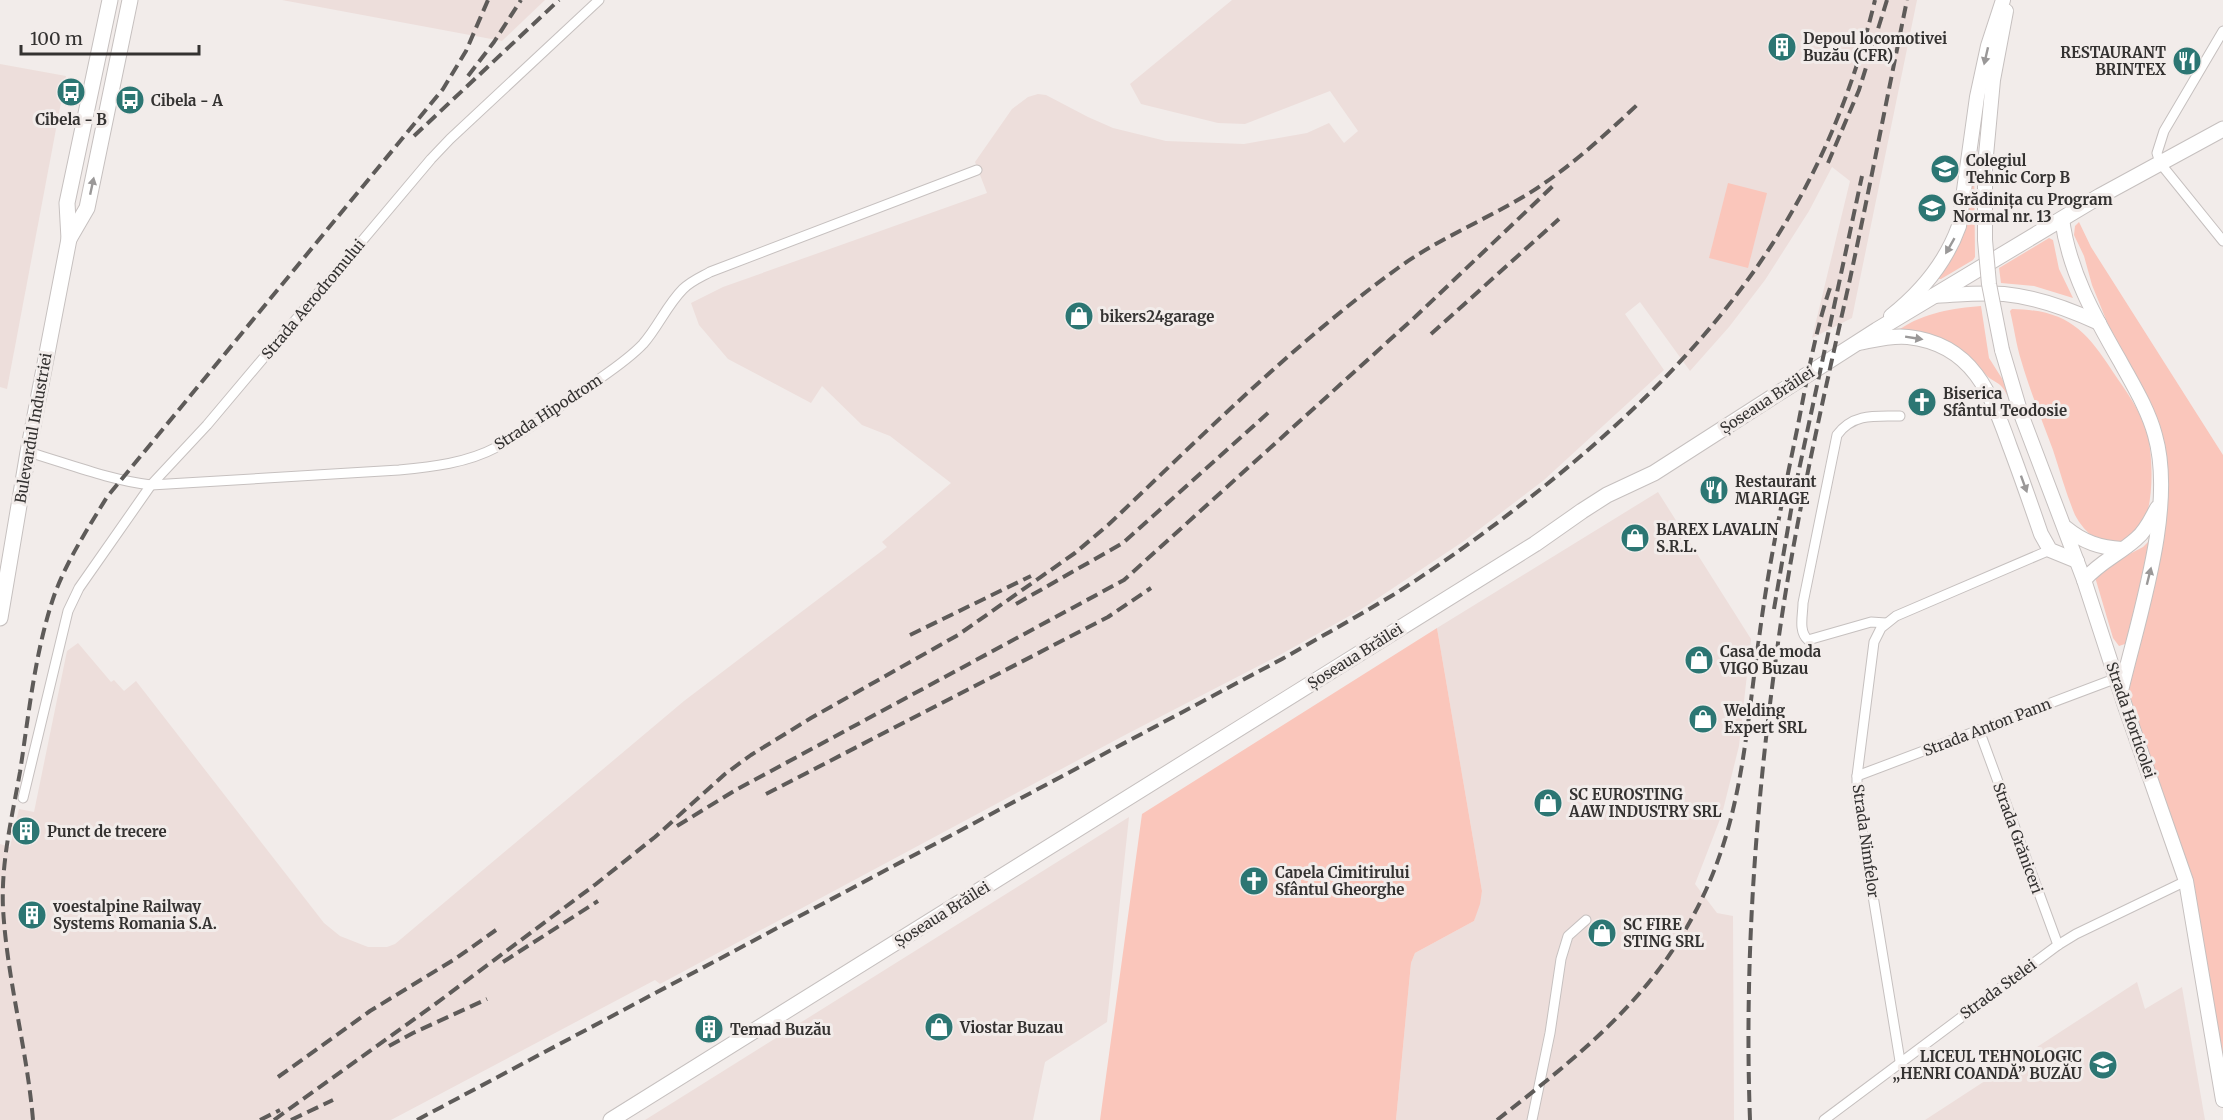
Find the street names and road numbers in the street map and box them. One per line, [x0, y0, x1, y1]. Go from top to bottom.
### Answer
street label: Strada Aerodromului [257, 235, 369, 363]
street label: Bulevardul Industriei [10, 351, 56, 505]
street label: Șoseaua Brăilei [1716, 362, 1818, 438]
street label: Strada Hipodrom [491, 370, 605, 454]
street label: Șoseaua Brăilei [1304, 619, 1407, 694]
street label: Strada Horticolei [2102, 659, 2160, 781]
street label: Strada Anton Pann [1920, 694, 2054, 760]
street label: Strada Grăniceri [1989, 780, 2047, 896]
street label: Strada Nimfelor [1849, 783, 1883, 899]
street label: Șoseaua Brăilei [891, 877, 994, 952]
street label: Strada Stelei [1956, 955, 2040, 1023]

